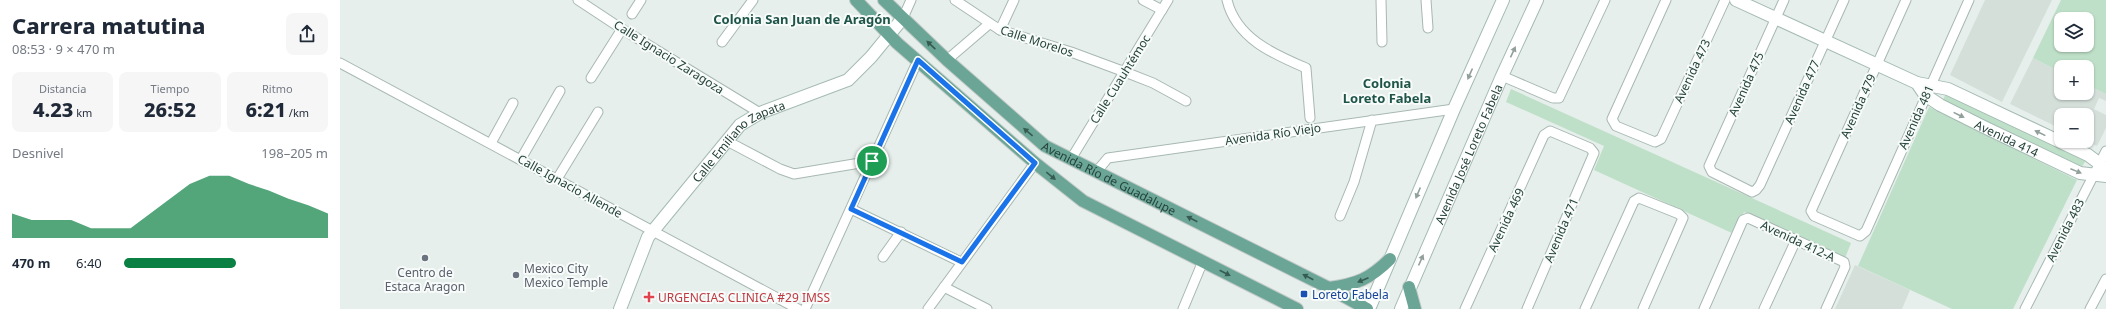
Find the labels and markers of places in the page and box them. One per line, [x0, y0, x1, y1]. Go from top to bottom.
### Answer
pin [855, 144, 889, 178]
marker: Centro de Estaca Aragon [420, 253, 430, 263]
place label: Mexico City Mexico Temple [524, 260, 608, 291]
place label: Centro de Estaca Aragon [385, 264, 465, 295]
marker: Mexico City Mexico Temple [511, 270, 521, 280]
place label: Loreto Fabela [1312, 286, 1389, 303]
place label: URGENCIAS CLINICA #29 IMSS [658, 289, 830, 306]
marker: Loreto Fabela [1299, 289, 1309, 299]
marker: URGENCIAS CLINICA #29 IMSS [643, 291, 655, 303]

